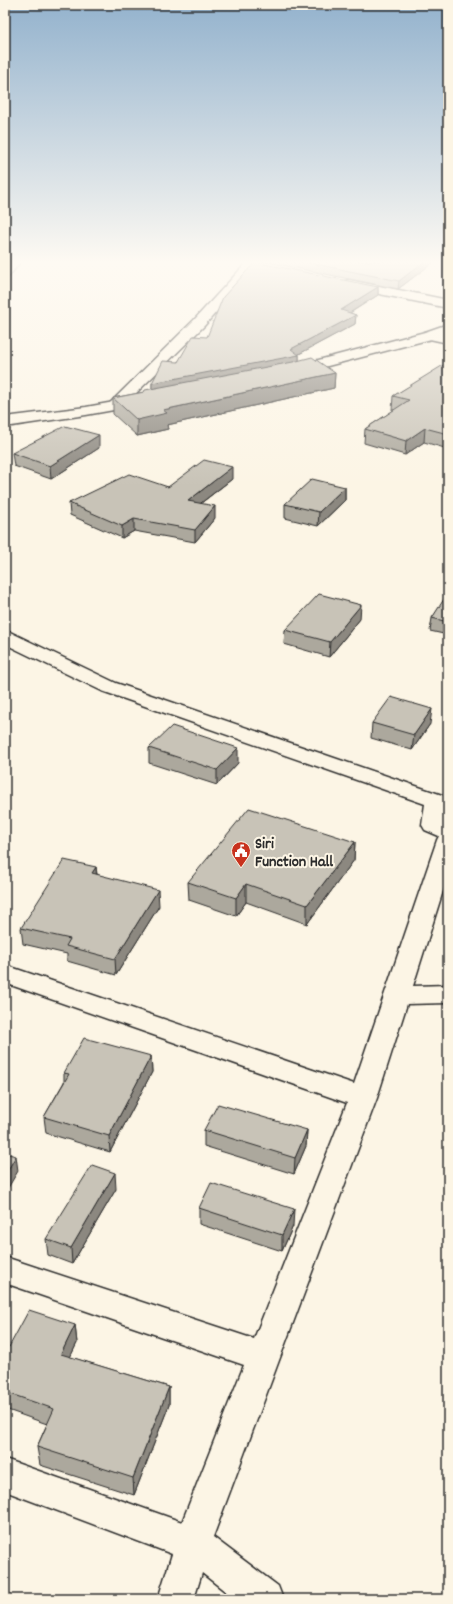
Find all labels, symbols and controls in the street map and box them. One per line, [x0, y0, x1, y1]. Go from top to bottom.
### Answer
place label: Siri Function Hall [255, 833, 333, 874]
public building icon: Siri Function Hall [230, 840, 252, 868]

